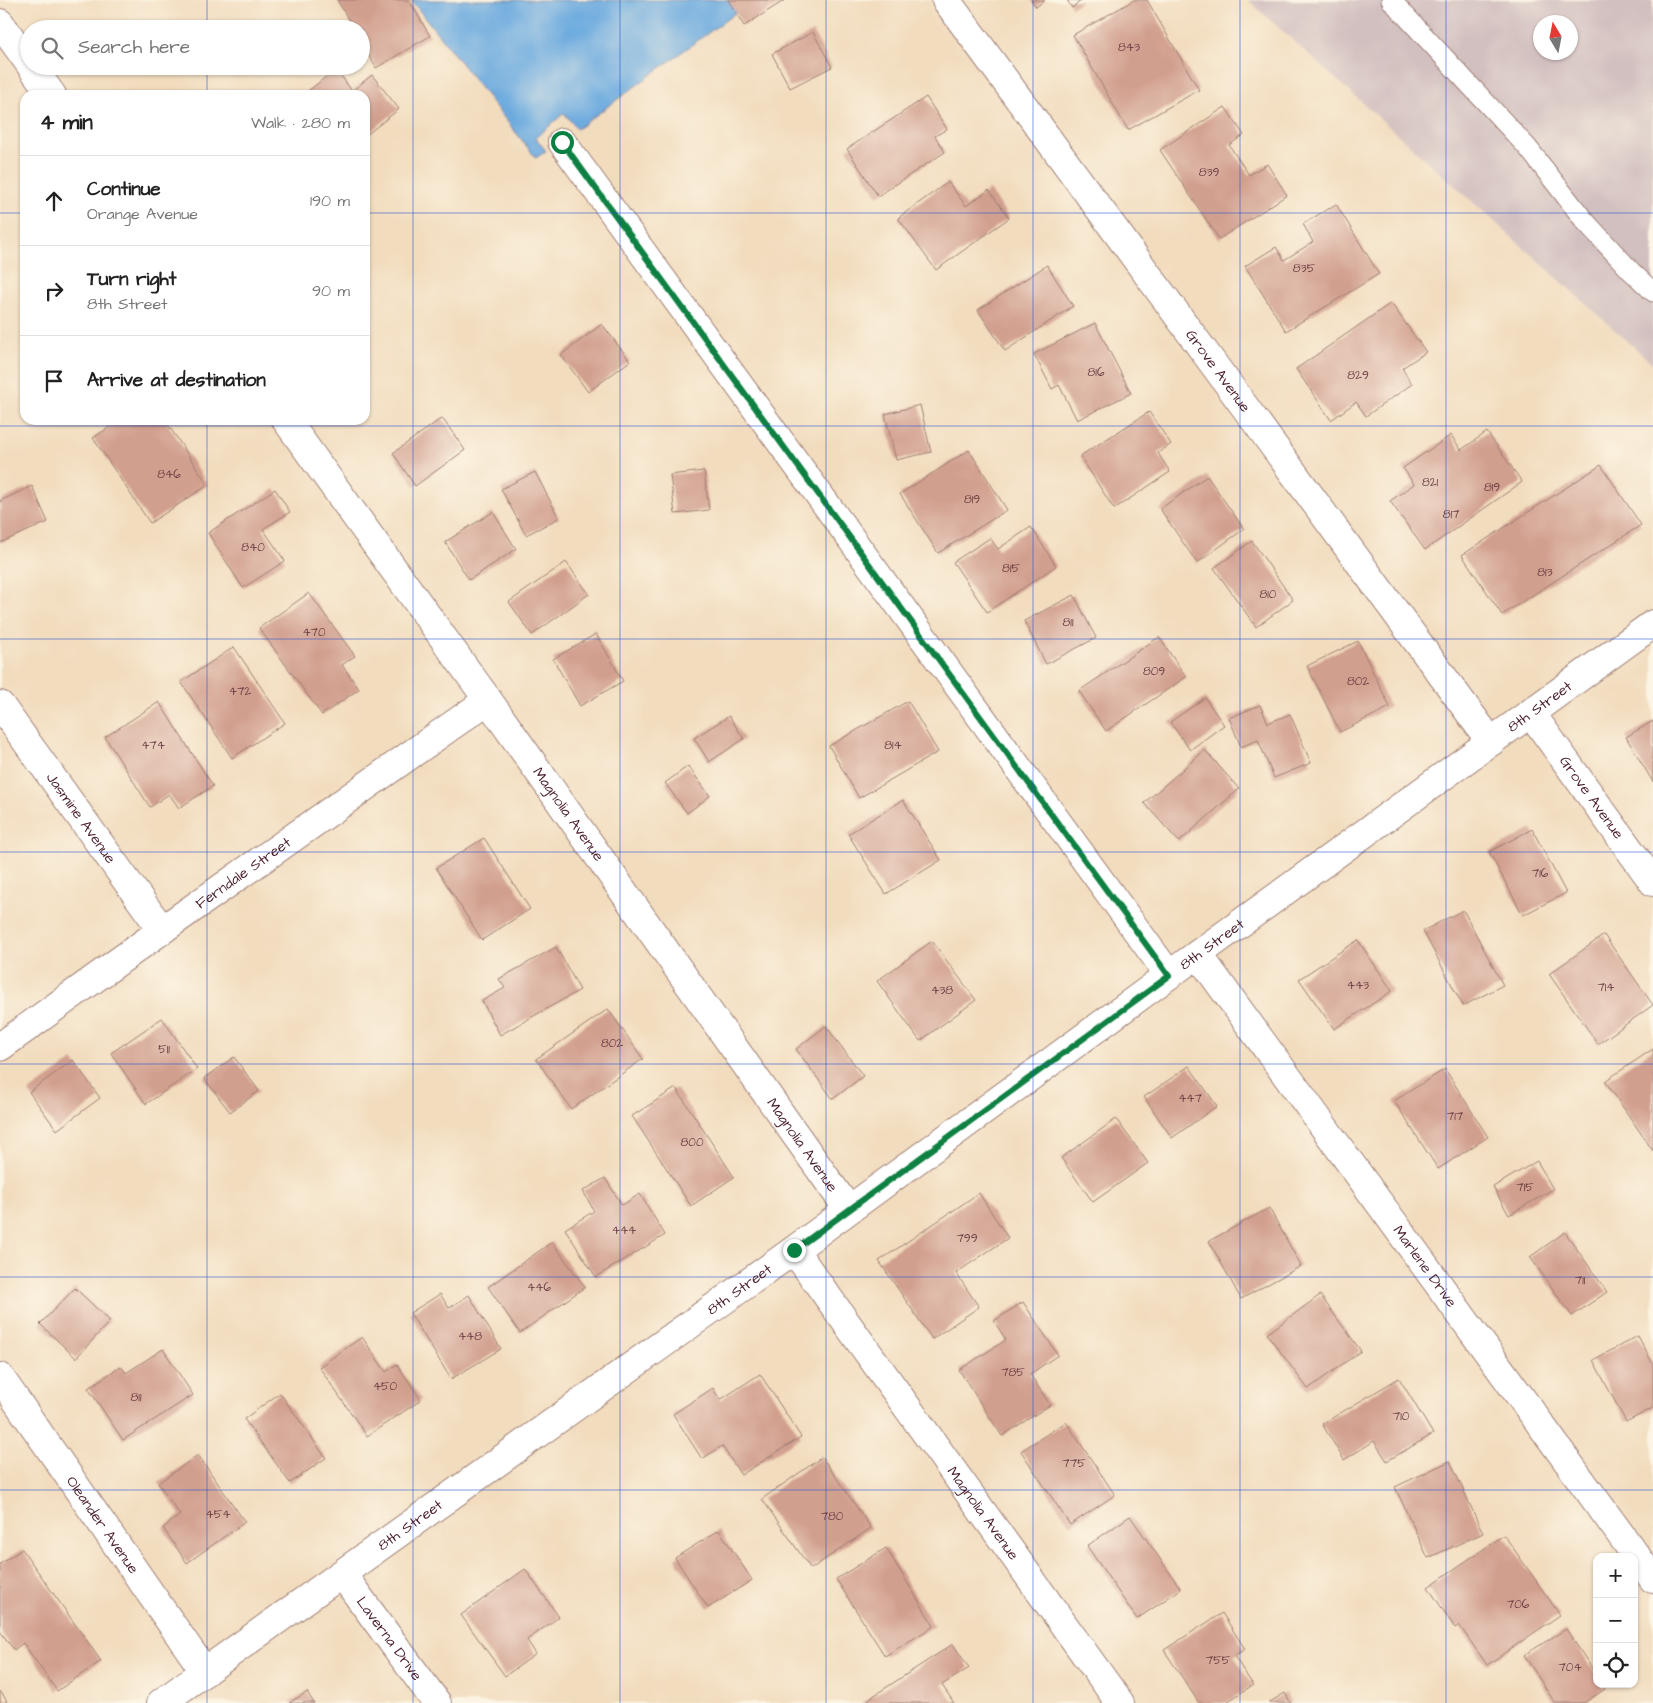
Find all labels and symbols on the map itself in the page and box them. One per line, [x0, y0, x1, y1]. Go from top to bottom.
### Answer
north arrow [1533, 15, 1578, 60]
house number: 843 [1118, 39, 1140, 56]
route start [551, 131, 574, 154]
house number: 839 [1199, 164, 1220, 181]
house number: 835 [1293, 260, 1316, 277]
street label: Grove Avenue [1181, 325, 1256, 416]
house number: 816 [1088, 364, 1105, 381]
house number: 829 [1347, 367, 1369, 384]
house number: 846 [157, 466, 181, 483]
house number: 821 [1422, 474, 1439, 491]
house number: 819 [1484, 479, 1500, 496]
house number: 819 [964, 491, 980, 508]
house number: 817 [1443, 506, 1460, 523]
house number: 840 [241, 539, 265, 556]
house number: 815 [1002, 560, 1020, 577]
house number: 813 [1537, 564, 1553, 581]
house number: 810 [1260, 586, 1277, 603]
house number: 811 [1063, 614, 1074, 631]
house number: 470 [302, 624, 326, 641]
house number: 809 [1143, 663, 1165, 680]
house number: 802 [1347, 673, 1369, 690]
street label: 8th Street [1503, 676, 1576, 737]
house number: 472 [229, 683, 251, 700]
house number: 474 [141, 737, 165, 754]
house number: 814 [884, 737, 902, 754]
street label: Grove Avenue [1555, 752, 1629, 843]
street label: Magnolia Avenue [528, 763, 609, 865]
street label: Jasmine Avenue [41, 768, 121, 868]
street label: Ferndale Street [191, 832, 295, 914]
house number: 716 [1532, 865, 1549, 882]
street label: 8th Street [1175, 913, 1248, 975]
house number: 443 [1347, 977, 1369, 994]
house number: 714 [1597, 979, 1615, 996]
house number: 438 [931, 982, 953, 999]
house number: 802 [601, 1035, 623, 1052]
house number: 511 [158, 1041, 170, 1058]
house number: 447 [1178, 1090, 1202, 1107]
street label: Magnolia Avenue [762, 1093, 843, 1196]
house number: 717 [1447, 1108, 1464, 1125]
house number: 800 [681, 1134, 704, 1151]
house number: 715 [1516, 1179, 1534, 1196]
street label: Marlene Drive [1388, 1221, 1462, 1311]
house number: 444 [612, 1222, 636, 1239]
house number: 799 [956, 1230, 978, 1247]
route end [783, 1239, 806, 1262]
street label: 8th Street [702, 1259, 776, 1320]
house number: 711 [1575, 1272, 1586, 1289]
house number: 446 [527, 1279, 551, 1296]
house number: 448 [458, 1328, 482, 1345]
house number: 785 [1001, 1364, 1025, 1381]
house number: 450 [373, 1378, 398, 1395]
house number: 811 [131, 1389, 142, 1406]
house number: 710 [1393, 1408, 1410, 1425]
house number: 775 [1062, 1455, 1086, 1472]
street label: Magnolia Avenue [942, 1462, 1024, 1564]
street label: Oleander Avenue [61, 1472, 144, 1578]
street label: 8th Street [373, 1494, 447, 1555]
house number: 454 [206, 1506, 230, 1523]
house number: 780 [821, 1508, 844, 1525]
street label: Laverna Drive [351, 1592, 427, 1685]
house number: 706 [1507, 1596, 1530, 1613]
house number: 755 [1206, 1652, 1231, 1669]
house number: 704 [1558, 1659, 1582, 1676]

